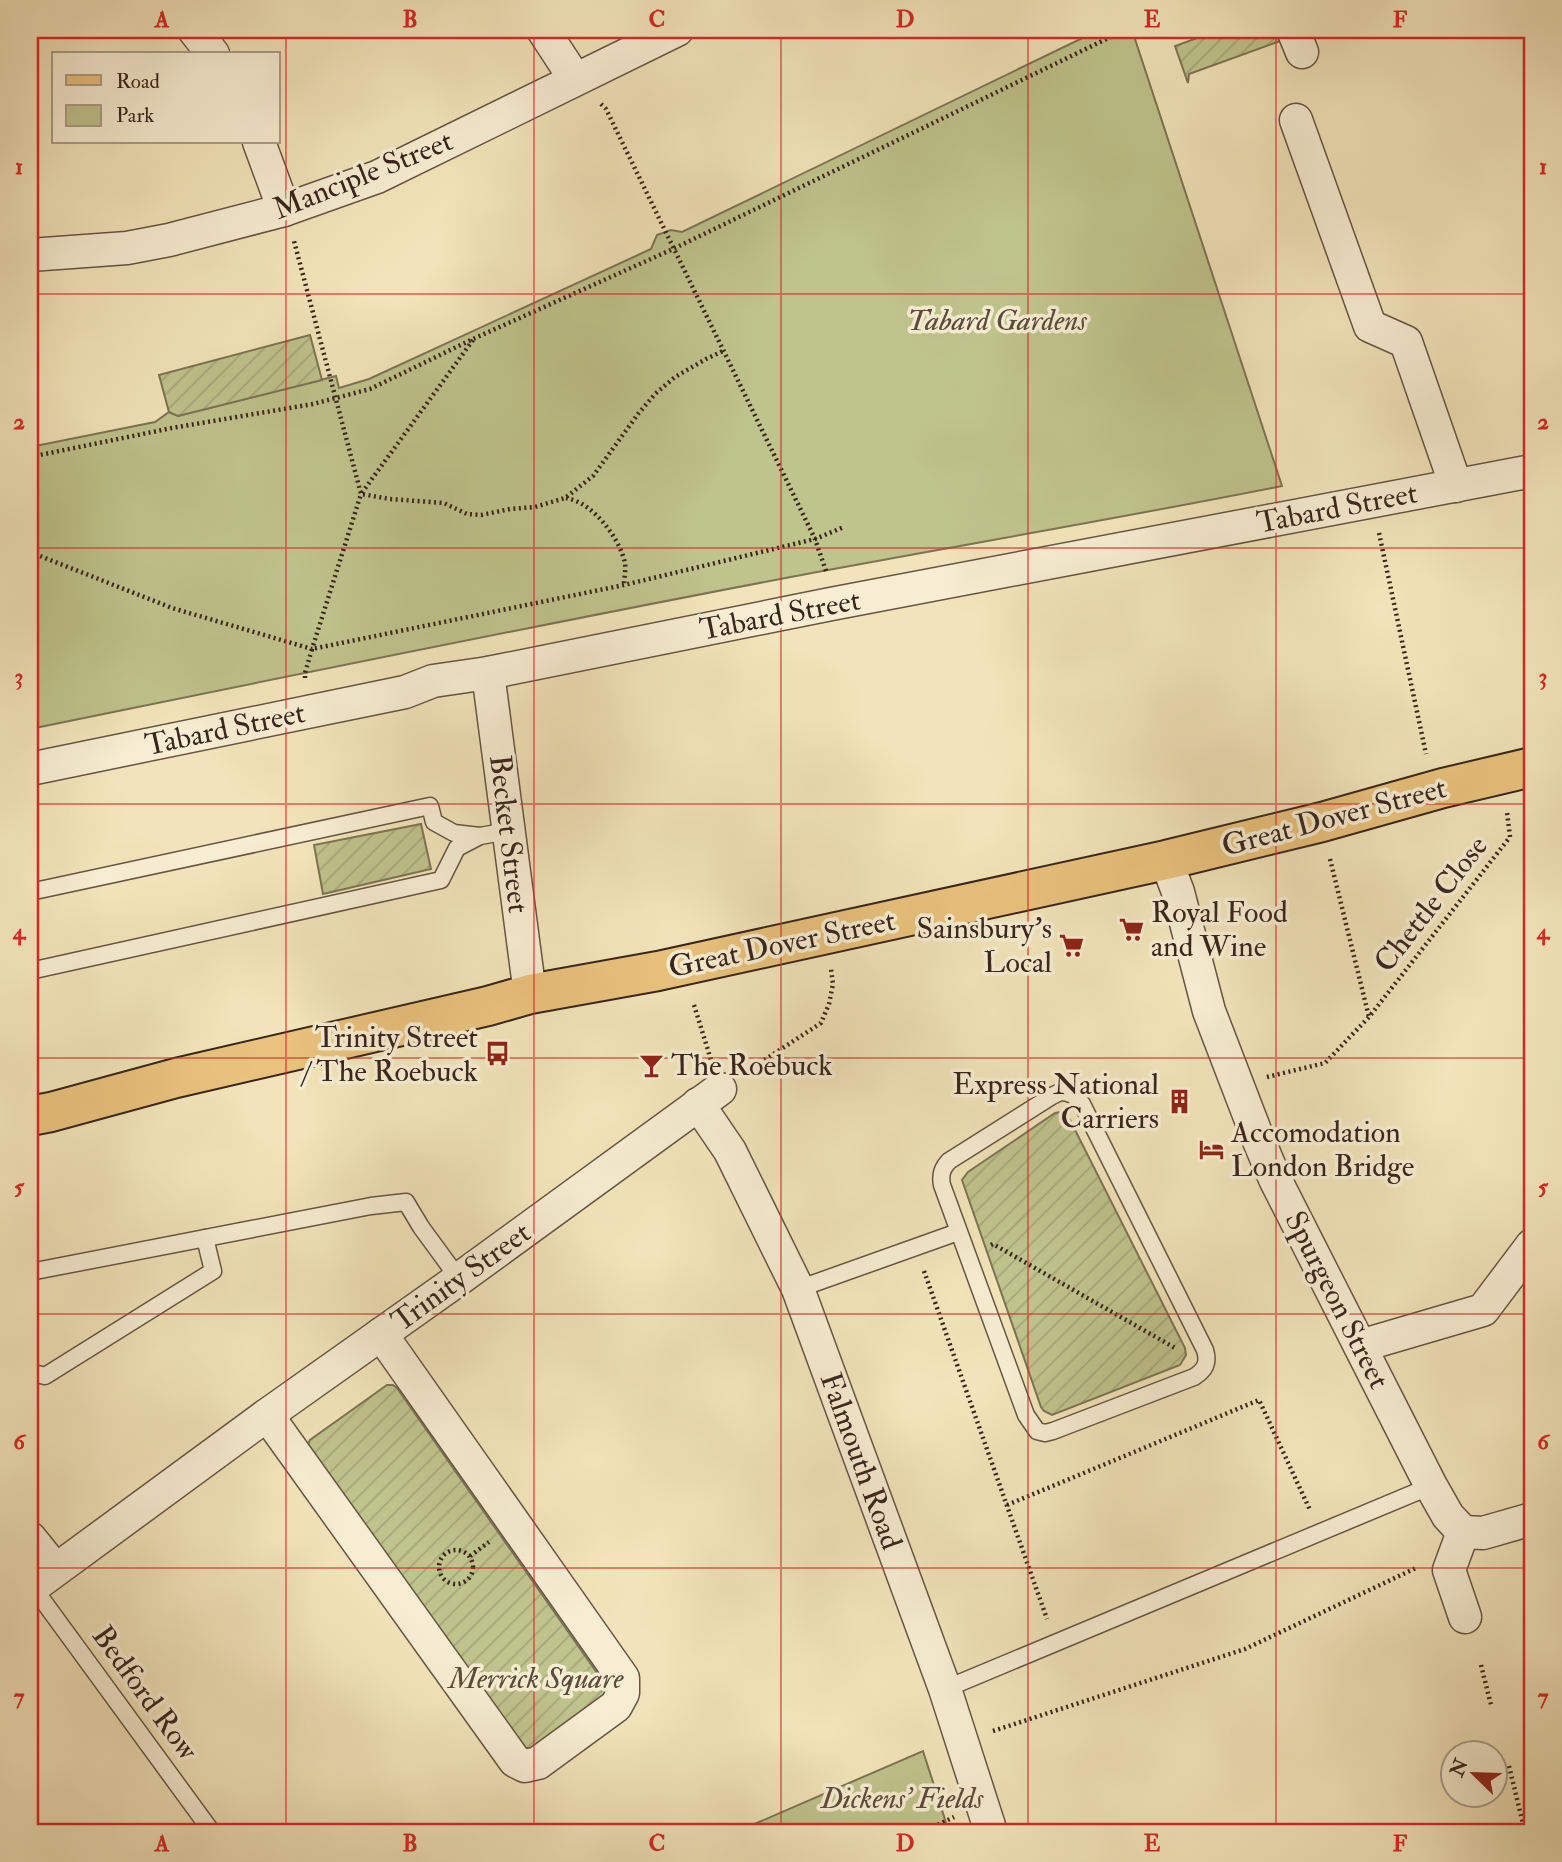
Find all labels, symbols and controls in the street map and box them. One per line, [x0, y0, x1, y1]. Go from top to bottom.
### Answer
text: A [154, 5, 170, 34]
text: B [402, 5, 418, 34]
text: C [649, 5, 665, 34]
text: D [896, 5, 914, 34]
text: E [1144, 5, 1161, 34]
text: F [1393, 5, 1408, 34]
legend [52, 52, 280, 144]
text: Road [116, 68, 161, 95]
text: Park [116, 102, 154, 129]
street label: Manciple Street [268, 122, 458, 228]
text: 1 [15, 152, 23, 181]
text: 1 [1539, 152, 1547, 181]
park label: Tabard Gardens [907, 302, 1087, 339]
text: 2 [13, 407, 25, 436]
text: 2 [1537, 407, 1549, 436]
street label: Tabard Street [1254, 474, 1421, 542]
street label: Tabard Street [697, 581, 864, 649]
text: 3 [15, 662, 23, 691]
text: 3 [1539, 662, 1547, 691]
street label: Tabard Street [142, 694, 309, 764]
street label: Becket Street [481, 753, 537, 915]
street label: Great Dover Street [1218, 769, 1451, 865]
street label: Chettle Close [1366, 828, 1496, 980]
place label: Royal Food and Wine [1151, 894, 1288, 965]
street label: Great Dover Street [665, 902, 899, 986]
place label: Sainsbury's Local [917, 910, 1052, 981]
supermarket icon: Royal Food and Wine [1117, 915, 1145, 943]
text: 4 [12, 917, 27, 946]
text: 4 [1536, 917, 1551, 946]
supermarket icon: Sainsbury's Local [1058, 931, 1086, 959]
place label: Trinity Street / The Roebuck [300, 1019, 478, 1090]
bus stop icon: Trinity Street / The Roebuck [484, 1040, 512, 1068]
place label: The Roebuck [671, 1047, 833, 1084]
bar icon: The Roebuck [637, 1051, 665, 1079]
place label: Express National Carriers [953, 1066, 1159, 1137]
building icon: Express National Carriers [1165, 1087, 1193, 1115]
place label: Accomodation London Bridge [1230, 1114, 1414, 1185]
hotel icon: Accomodation London Bridge [1197, 1135, 1225, 1163]
text: 5 [14, 1172, 25, 1201]
text: 5 [1538, 1172, 1549, 1201]
street label: Spurgeon Street [1276, 1205, 1398, 1395]
street label: Trinity Street [384, 1214, 538, 1340]
street label: Falmouth Road [812, 1367, 910, 1555]
text: 6 [13, 1427, 27, 1456]
text: 6 [1537, 1427, 1551, 1456]
street label: Bedford Row [84, 1619, 206, 1768]
park label: Merrick Square [447, 1660, 624, 1697]
text: 7 [14, 1682, 25, 1711]
text: 7 [1538, 1682, 1549, 1711]
north arrow [1440, 1740, 1510, 1810]
text: N [1445, 1754, 1474, 1781]
park label: Dickens' Fields [820, 1780, 984, 1817]
text: A [154, 1829, 170, 1858]
text: B [402, 1829, 418, 1858]
text: C [649, 1829, 665, 1858]
text: D [896, 1829, 914, 1858]
text: E [1144, 1829, 1161, 1858]
text: F [1393, 1829, 1408, 1858]

